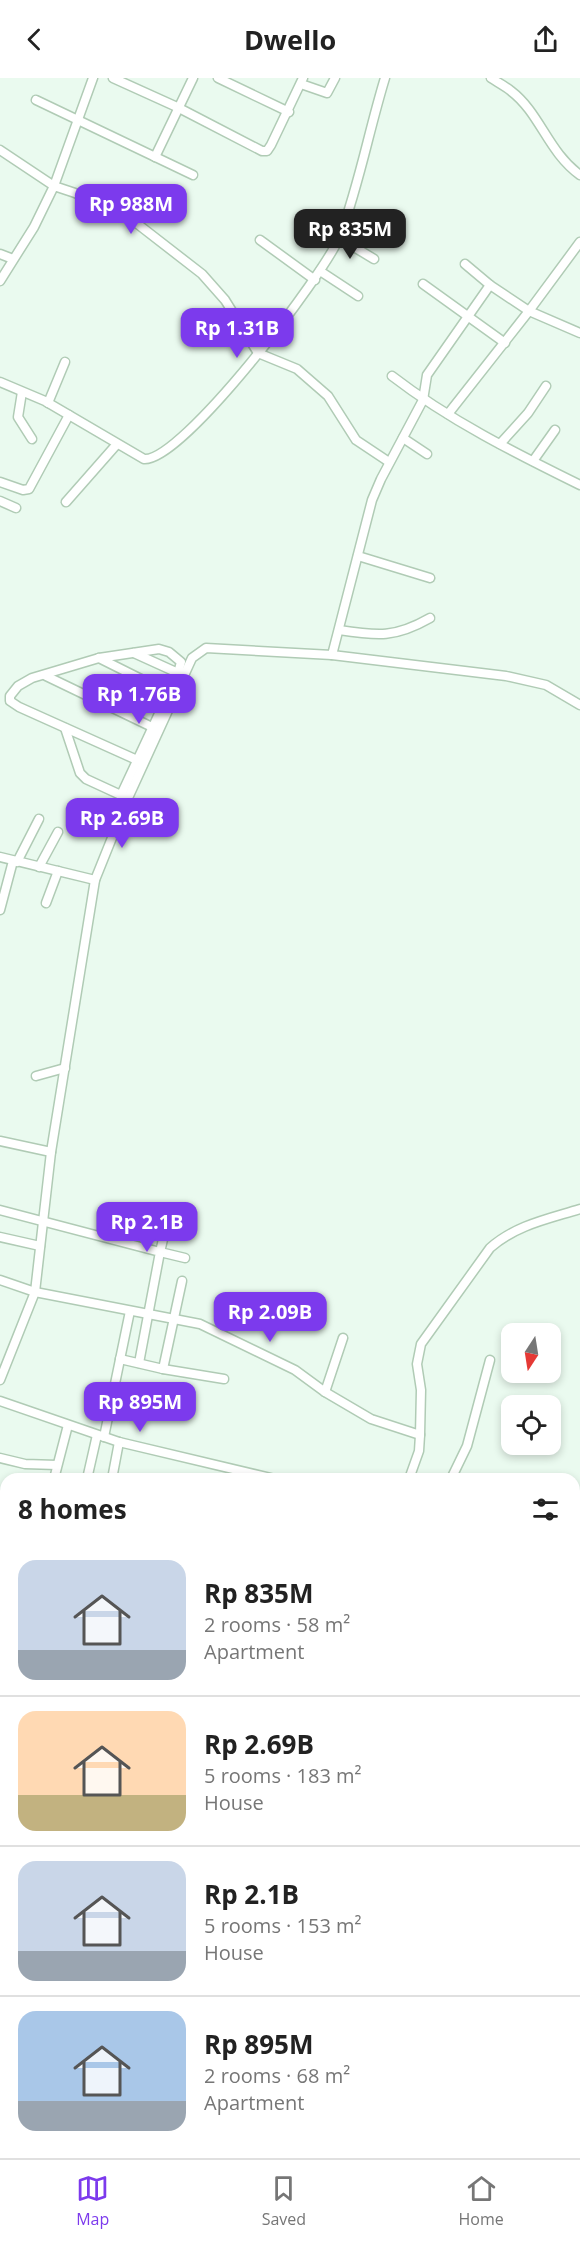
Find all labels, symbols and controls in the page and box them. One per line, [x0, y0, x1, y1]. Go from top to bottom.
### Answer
text: Dwello [244, 21, 336, 58]
icon: back [18, 23, 51, 56]
icon: share [529, 23, 562, 56]
pin: Rp 988M [76, 184, 186, 235]
text: Rp 988M [89, 190, 173, 217]
pin: Rp 835M [295, 209, 405, 260]
text: Rp 835M [308, 215, 392, 242]
pin: Rp 1.31B [175, 308, 299, 359]
text: Rp 1.31B [195, 314, 279, 341]
pin: Rp 1.76B [77, 674, 201, 725]
text: Rp 1.76B [97, 680, 181, 707]
pin: Rp 2.69B [60, 798, 184, 849]
text: Rp 2.69B [80, 804, 164, 831]
pin: Rp 2.1B [92, 1202, 202, 1253]
text: Rp 2.1B [110, 1208, 184, 1235]
pin: Rp 2.09B [208, 1292, 332, 1343]
text: Rp 2.09B [228, 1298, 312, 1325]
north arrow [501, 1323, 561, 1383]
map controls [501, 1323, 561, 1455]
pin: Rp 895M [85, 1382, 195, 1433]
text: Rp 895M [98, 1388, 182, 1415]
button: locate [501, 1395, 561, 1455]
text: 8 homes [18, 1491, 127, 1527]
icon: filters [529, 1493, 562, 1526]
text: Rp 835M [204, 1575, 313, 1611]
icon: home [66, 1584, 138, 1656]
text: 2 rooms · 58 m² [204, 1611, 350, 1638]
text: Apartment [204, 1638, 304, 1665]
text: Rp 2.69B [204, 1726, 314, 1762]
icon: home [66, 1735, 138, 1807]
text: 5 rooms · 183 m² [204, 1762, 362, 1789]
text: House [204, 1789, 264, 1816]
text: Rp 2.1B [204, 1876, 299, 1912]
icon: home [66, 1885, 138, 1957]
text: 5 rooms · 153 m² [204, 1912, 362, 1939]
text: House [204, 1939, 264, 1966]
text: Rp 895M [204, 2026, 313, 2062]
icon: home [66, 2035, 138, 2107]
text: 2 rooms · 68 m² [204, 2062, 350, 2089]
text: Apartment [204, 2089, 304, 2116]
tab: Map [76, 2172, 109, 2230]
tab: Saved [262, 2172, 306, 2230]
tab: Home [459, 2172, 504, 2230]

